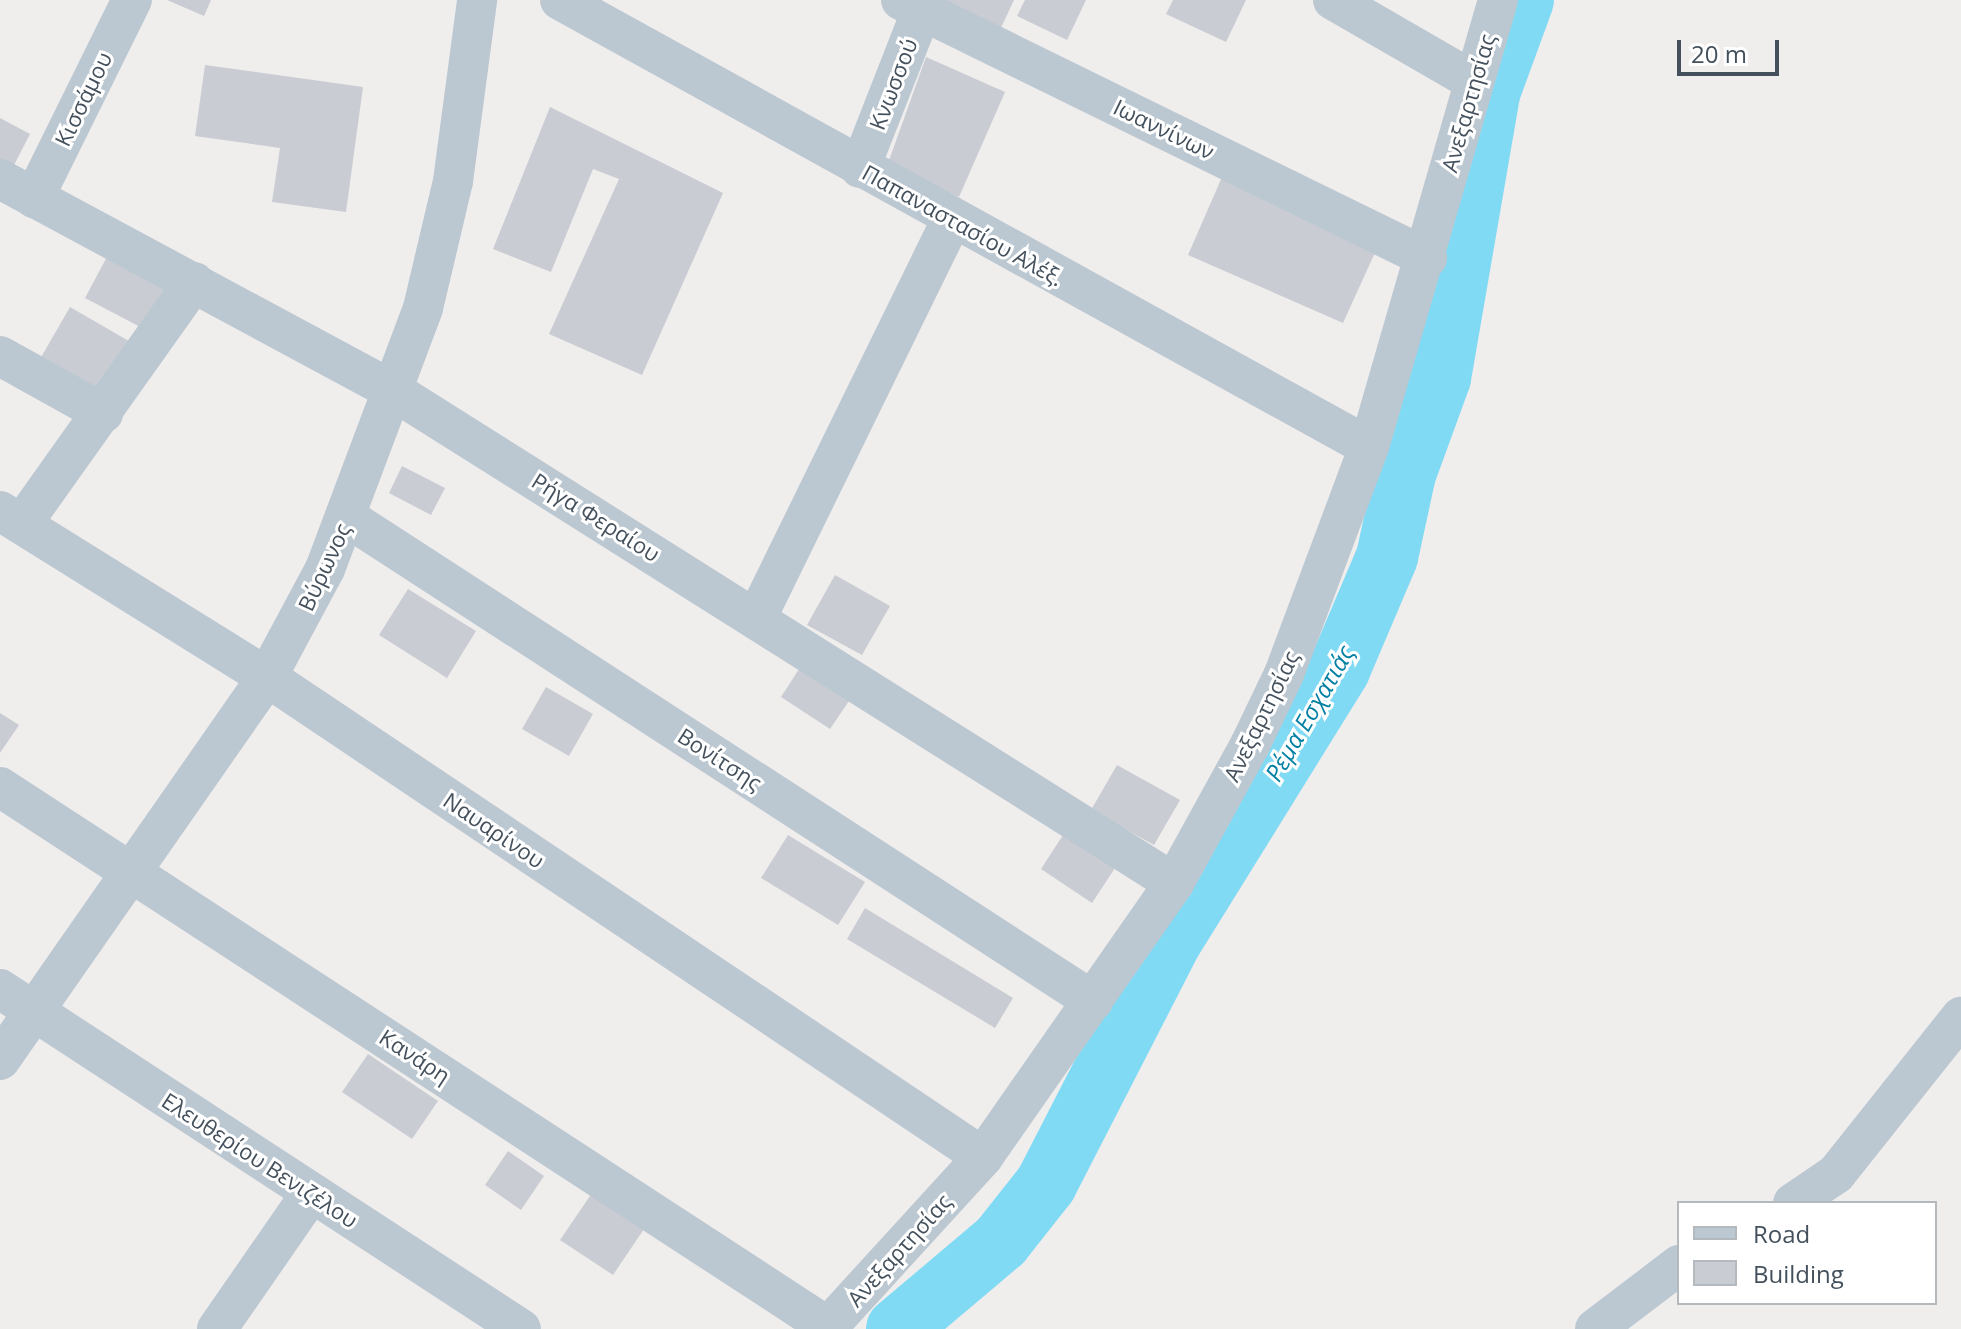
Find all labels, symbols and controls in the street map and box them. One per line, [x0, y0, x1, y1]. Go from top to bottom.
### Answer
scale bar [1681, 24, 1783, 74]
street label: Ανεξαρτησίας [1436, 31, 1500, 175]
street label: Κνωσσού [863, 34, 923, 134]
text: 20 m [1691, 37, 1747, 70]
street label: Κισσάμου [49, 48, 117, 150]
street label: Ιωαννίνων [1109, 93, 1219, 165]
street label: Παπαναστασίου Αλέξ. [858, 159, 1068, 291]
street label: Ρήγα Φεραίου [527, 467, 665, 567]
street label: Βύρωνος [292, 519, 356, 615]
water label: Ρέμα Εσχατιάς [1258, 640, 1360, 786]
street label: Ανεξαρτησίας [1218, 646, 1304, 786]
street label: Βονίτσης [673, 722, 767, 796]
street label: Ναυαρίνου [438, 787, 550, 873]
street label: Κανάρη [375, 1023, 455, 1089]
street label: Ελευθερίου Βενιζέλου [157, 1087, 363, 1233]
street label: Ανεξαρτησίας [842, 1188, 956, 1312]
legend [1677, 1201, 1937, 1305]
text: Road [1753, 1217, 1810, 1250]
text: Building [1753, 1257, 1844, 1290]

